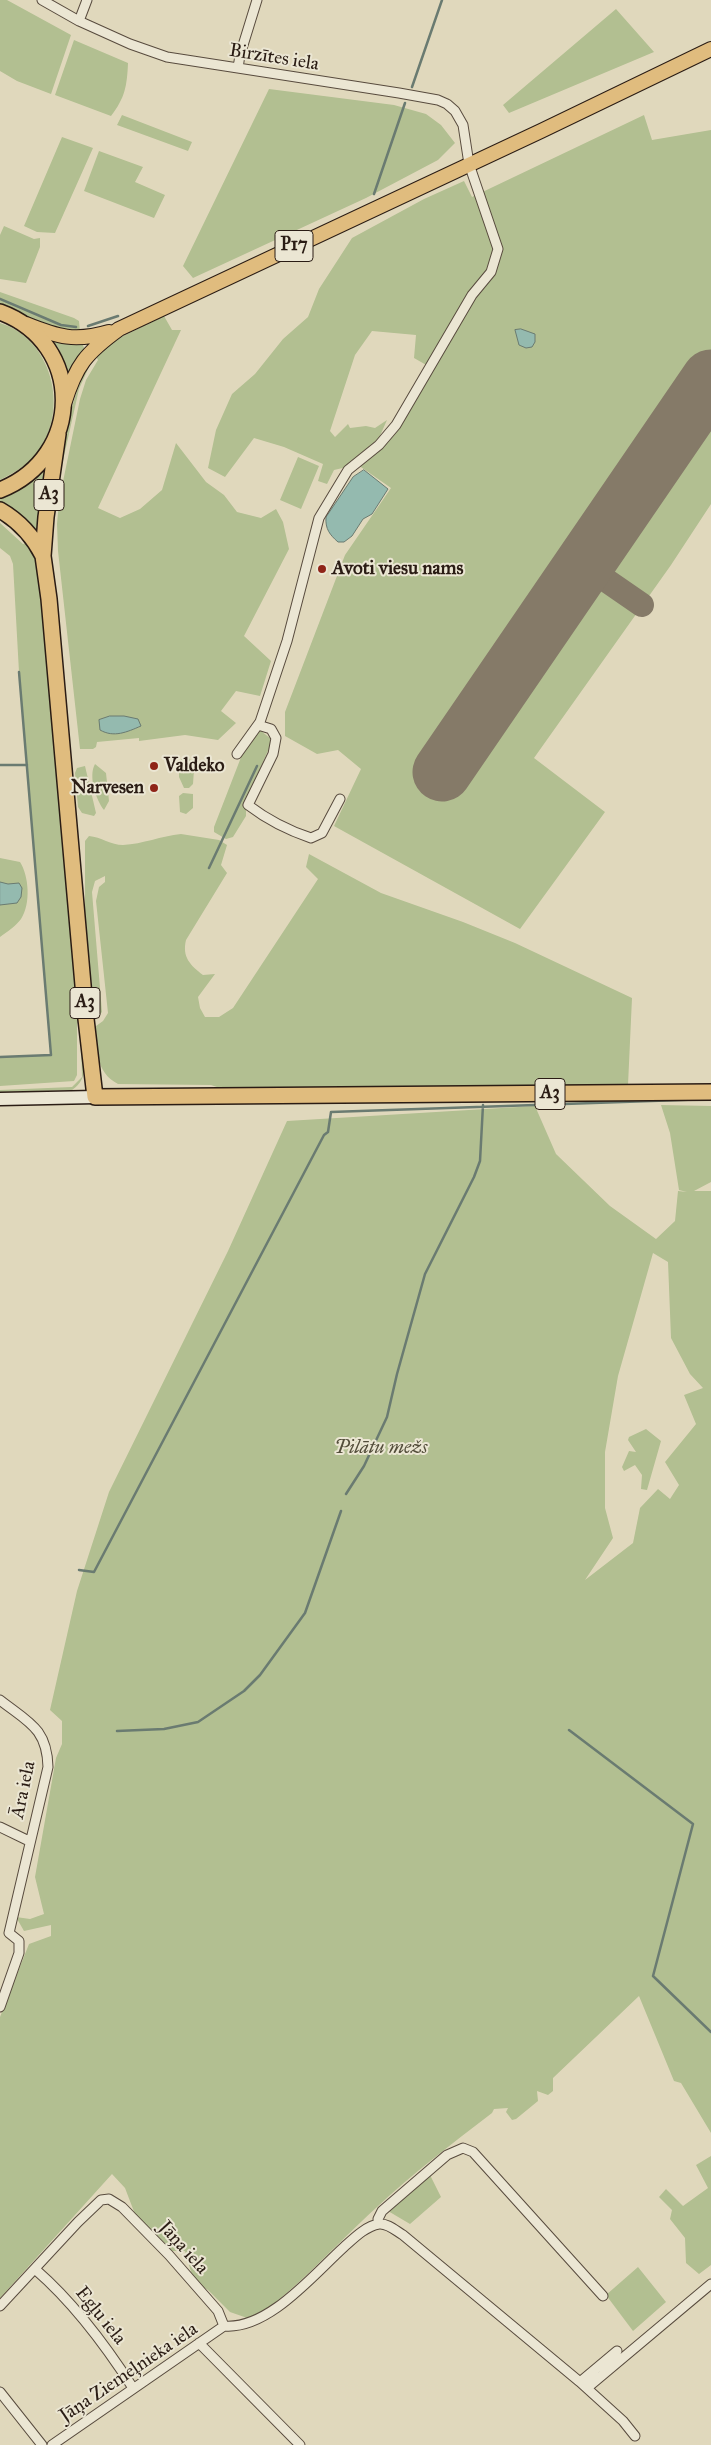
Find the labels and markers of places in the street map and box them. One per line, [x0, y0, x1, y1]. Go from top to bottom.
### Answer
place label: Avoti viesu nams [332, 558, 463, 580]
marker: Avoti viesu nams [316, 563, 328, 575]
place label: Valdeko [164, 755, 225, 777]
marker: Valdeko [148, 760, 160, 772]
place label: Narvesen [71, 777, 144, 799]
marker: Narvesen [148, 782, 160, 794]

